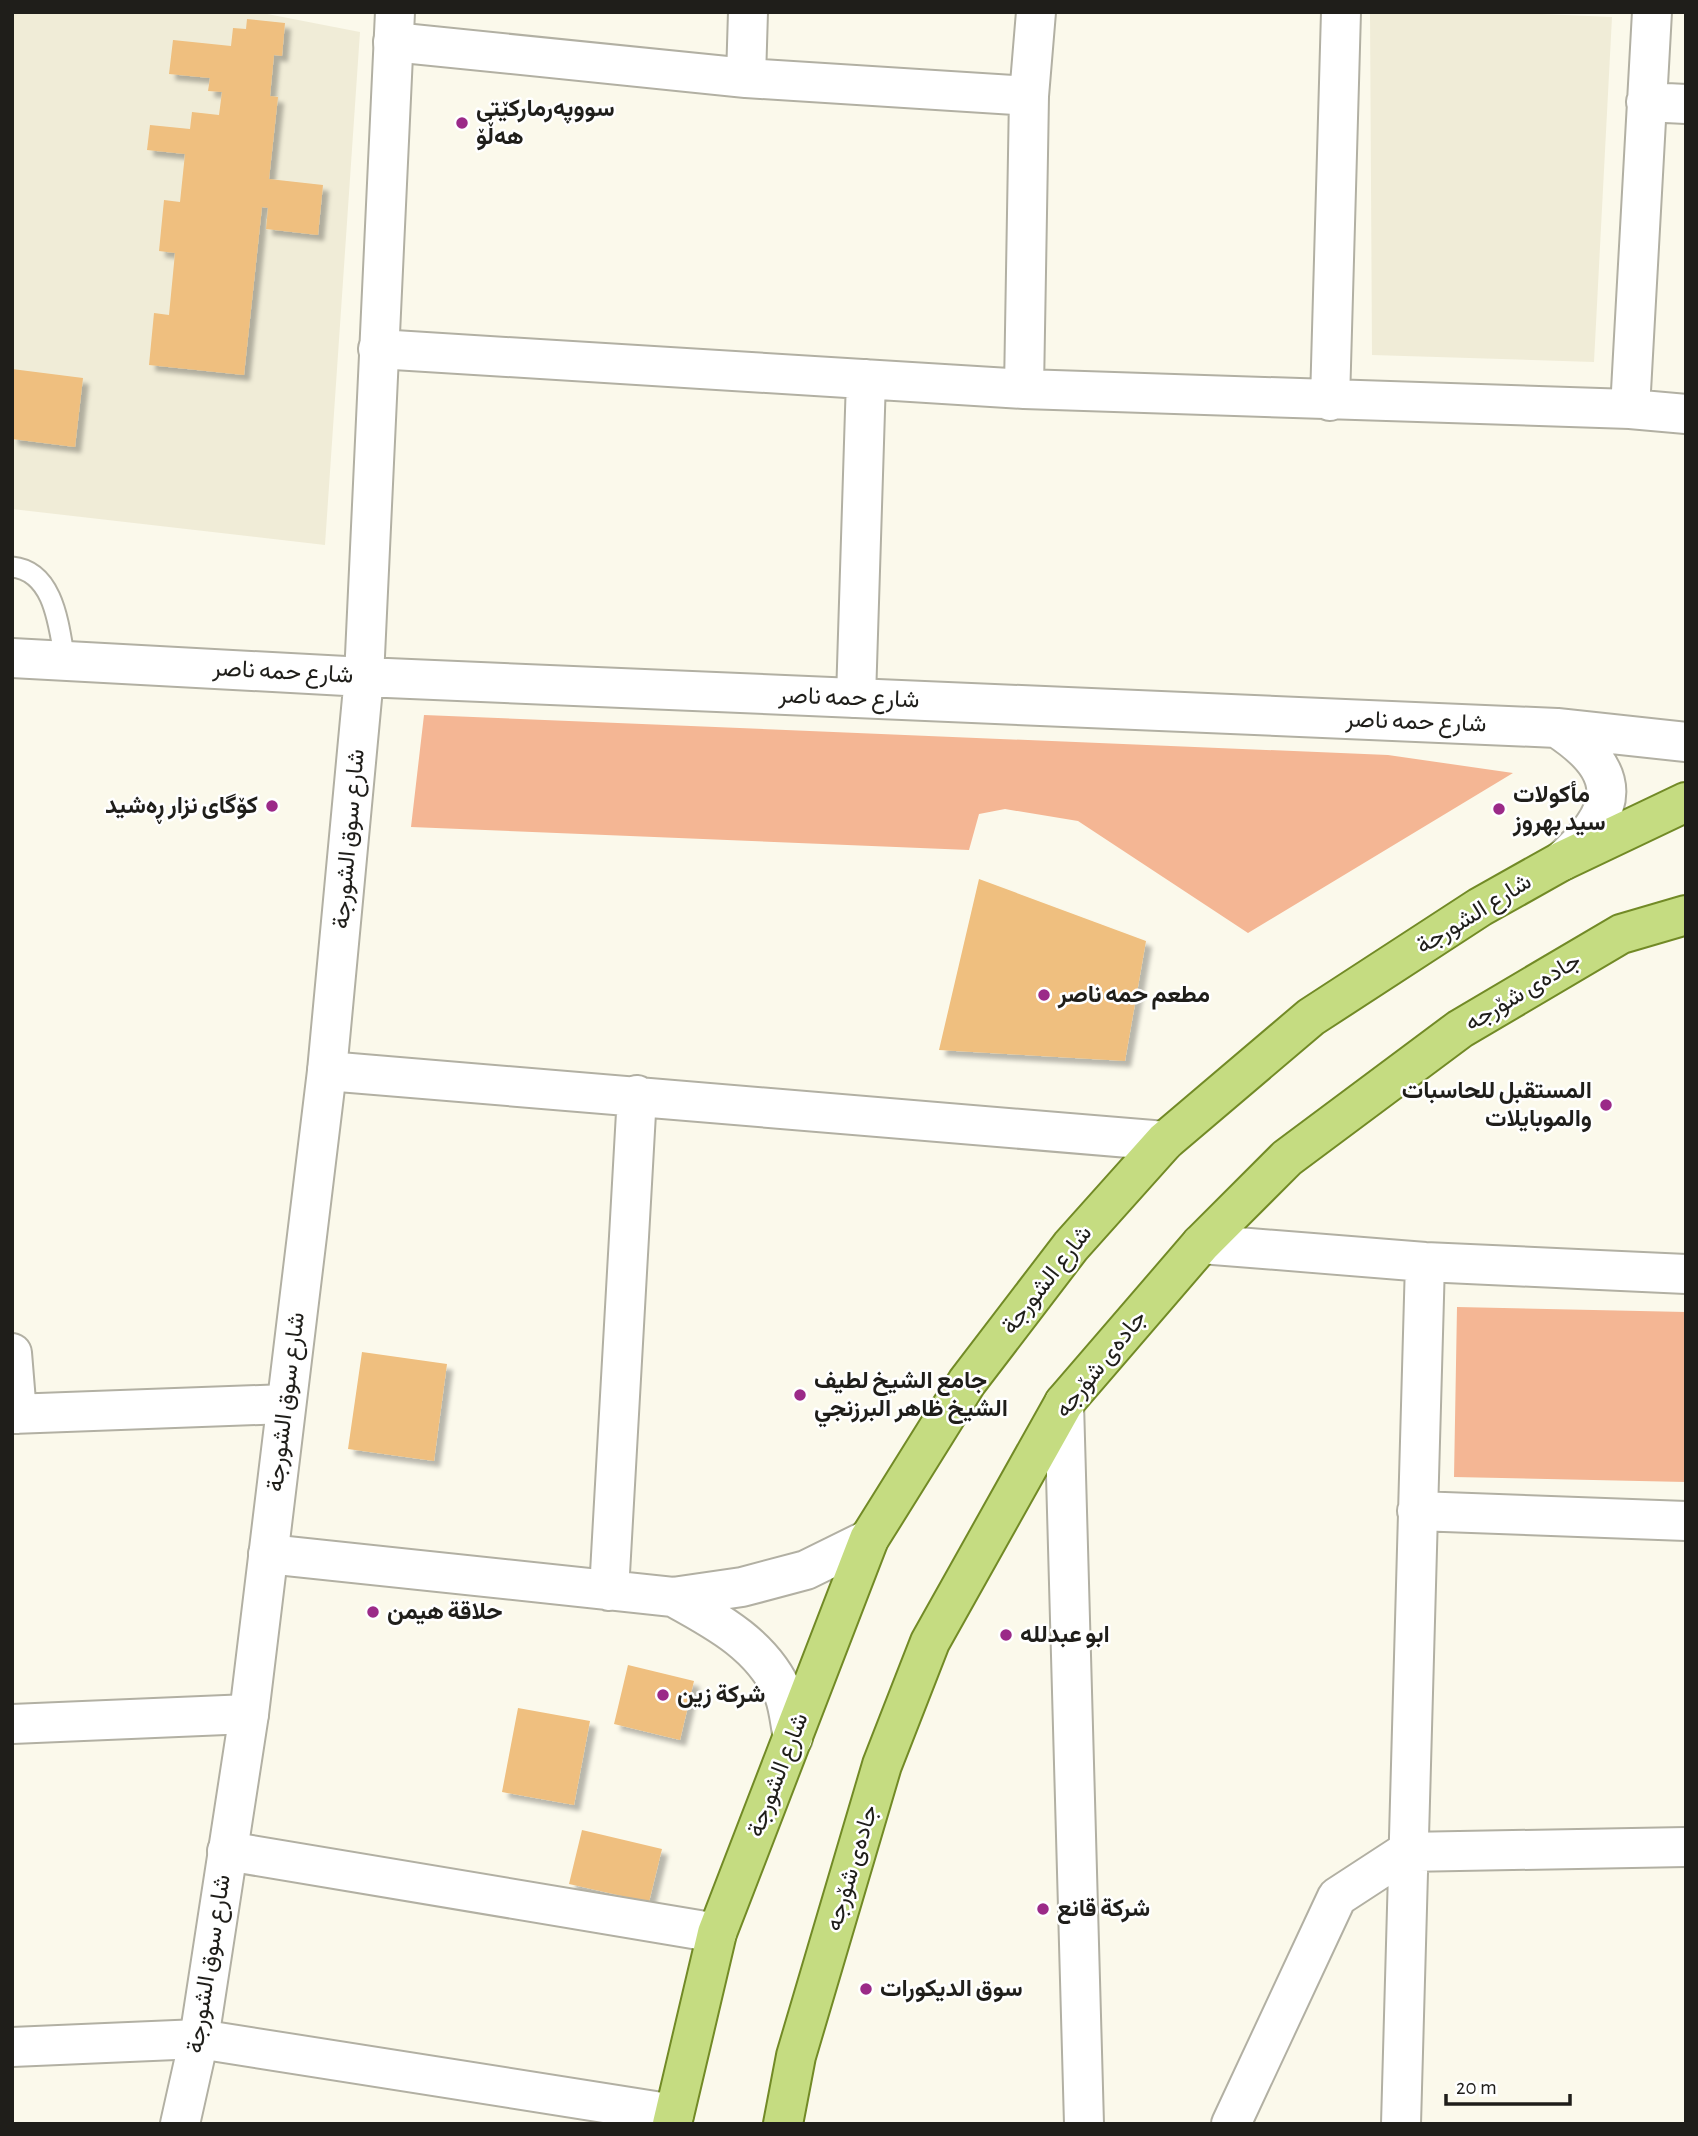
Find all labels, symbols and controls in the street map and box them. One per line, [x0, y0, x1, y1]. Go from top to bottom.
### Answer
place label: سووپەرمارکێتی هەڵۆ [476, 97, 615, 151]
marker: سووپەرمارکێتی هەڵۆ [454, 115, 470, 131]
street label: شارع حمه ناصر [211, 656, 354, 691]
street label: شارع حمه ناصر [777, 684, 920, 715]
street label: شارع حمه ناصر [1344, 708, 1487, 739]
street label: شارع سوق الشورجة [329, 748, 372, 930]
place label: مأكولات سيد بهروز [1512, 780, 1606, 837]
place label: کۆگای نزار ڕەشید [105, 793, 258, 824]
marker: کۆگای نزار ڕەشید [264, 798, 280, 814]
marker: مأكولات سيد بهروز [1491, 801, 1507, 817]
street label: شارع الشورجة [1412, 869, 1537, 961]
street label: جادەی شۆرجە [1461, 948, 1586, 1038]
place label: مطعم حمه ناصر [1057, 983, 1210, 1010]
marker: مطعم حمه ناصر [1036, 987, 1052, 1003]
place label: المستقبل للحاسبات والموبايلات [1402, 1079, 1592, 1133]
marker: المستقبل للحاسبات والموبايلات [1598, 1097, 1614, 1113]
street label: شارع الشورجة [997, 1221, 1099, 1341]
street label: جادەی شۆرجە [1051, 1306, 1153, 1423]
street label: شارع سوق الشورجة [263, 1311, 312, 1494]
place label: جامع الشيخ لطيف الشيخ ظاهر البرزنجي [814, 1369, 1008, 1428]
marker: جامع الشيخ لطيف الشيخ ظاهر البرزنجي [792, 1387, 808, 1403]
place label: حلاقة هيمن [387, 1600, 503, 1625]
marker: حلاقة هيمن [365, 1604, 381, 1620]
place label: ابو عبدلله [1020, 1623, 1110, 1649]
marker: ابو عبدلله [998, 1627, 1014, 1643]
place label: شركة زين [677, 1683, 766, 1709]
marker: شركة زين [655, 1687, 671, 1703]
street label: شارع الشورجة [743, 1710, 815, 1841]
street label: جادەی شۆرجە [821, 1802, 884, 1934]
street label: شارع سوق الشورجة [183, 1873, 238, 2056]
place label: شركة قانع [1057, 1897, 1150, 1925]
marker: شركة قانع [1035, 1901, 1051, 1917]
place label: سوق الديكورات [880, 1977, 1023, 2003]
marker: سوق الديكورات [858, 1981, 874, 1997]
scale bar [1446, 2062, 1570, 2106]
text: 20 m [1456, 2077, 1497, 2098]

